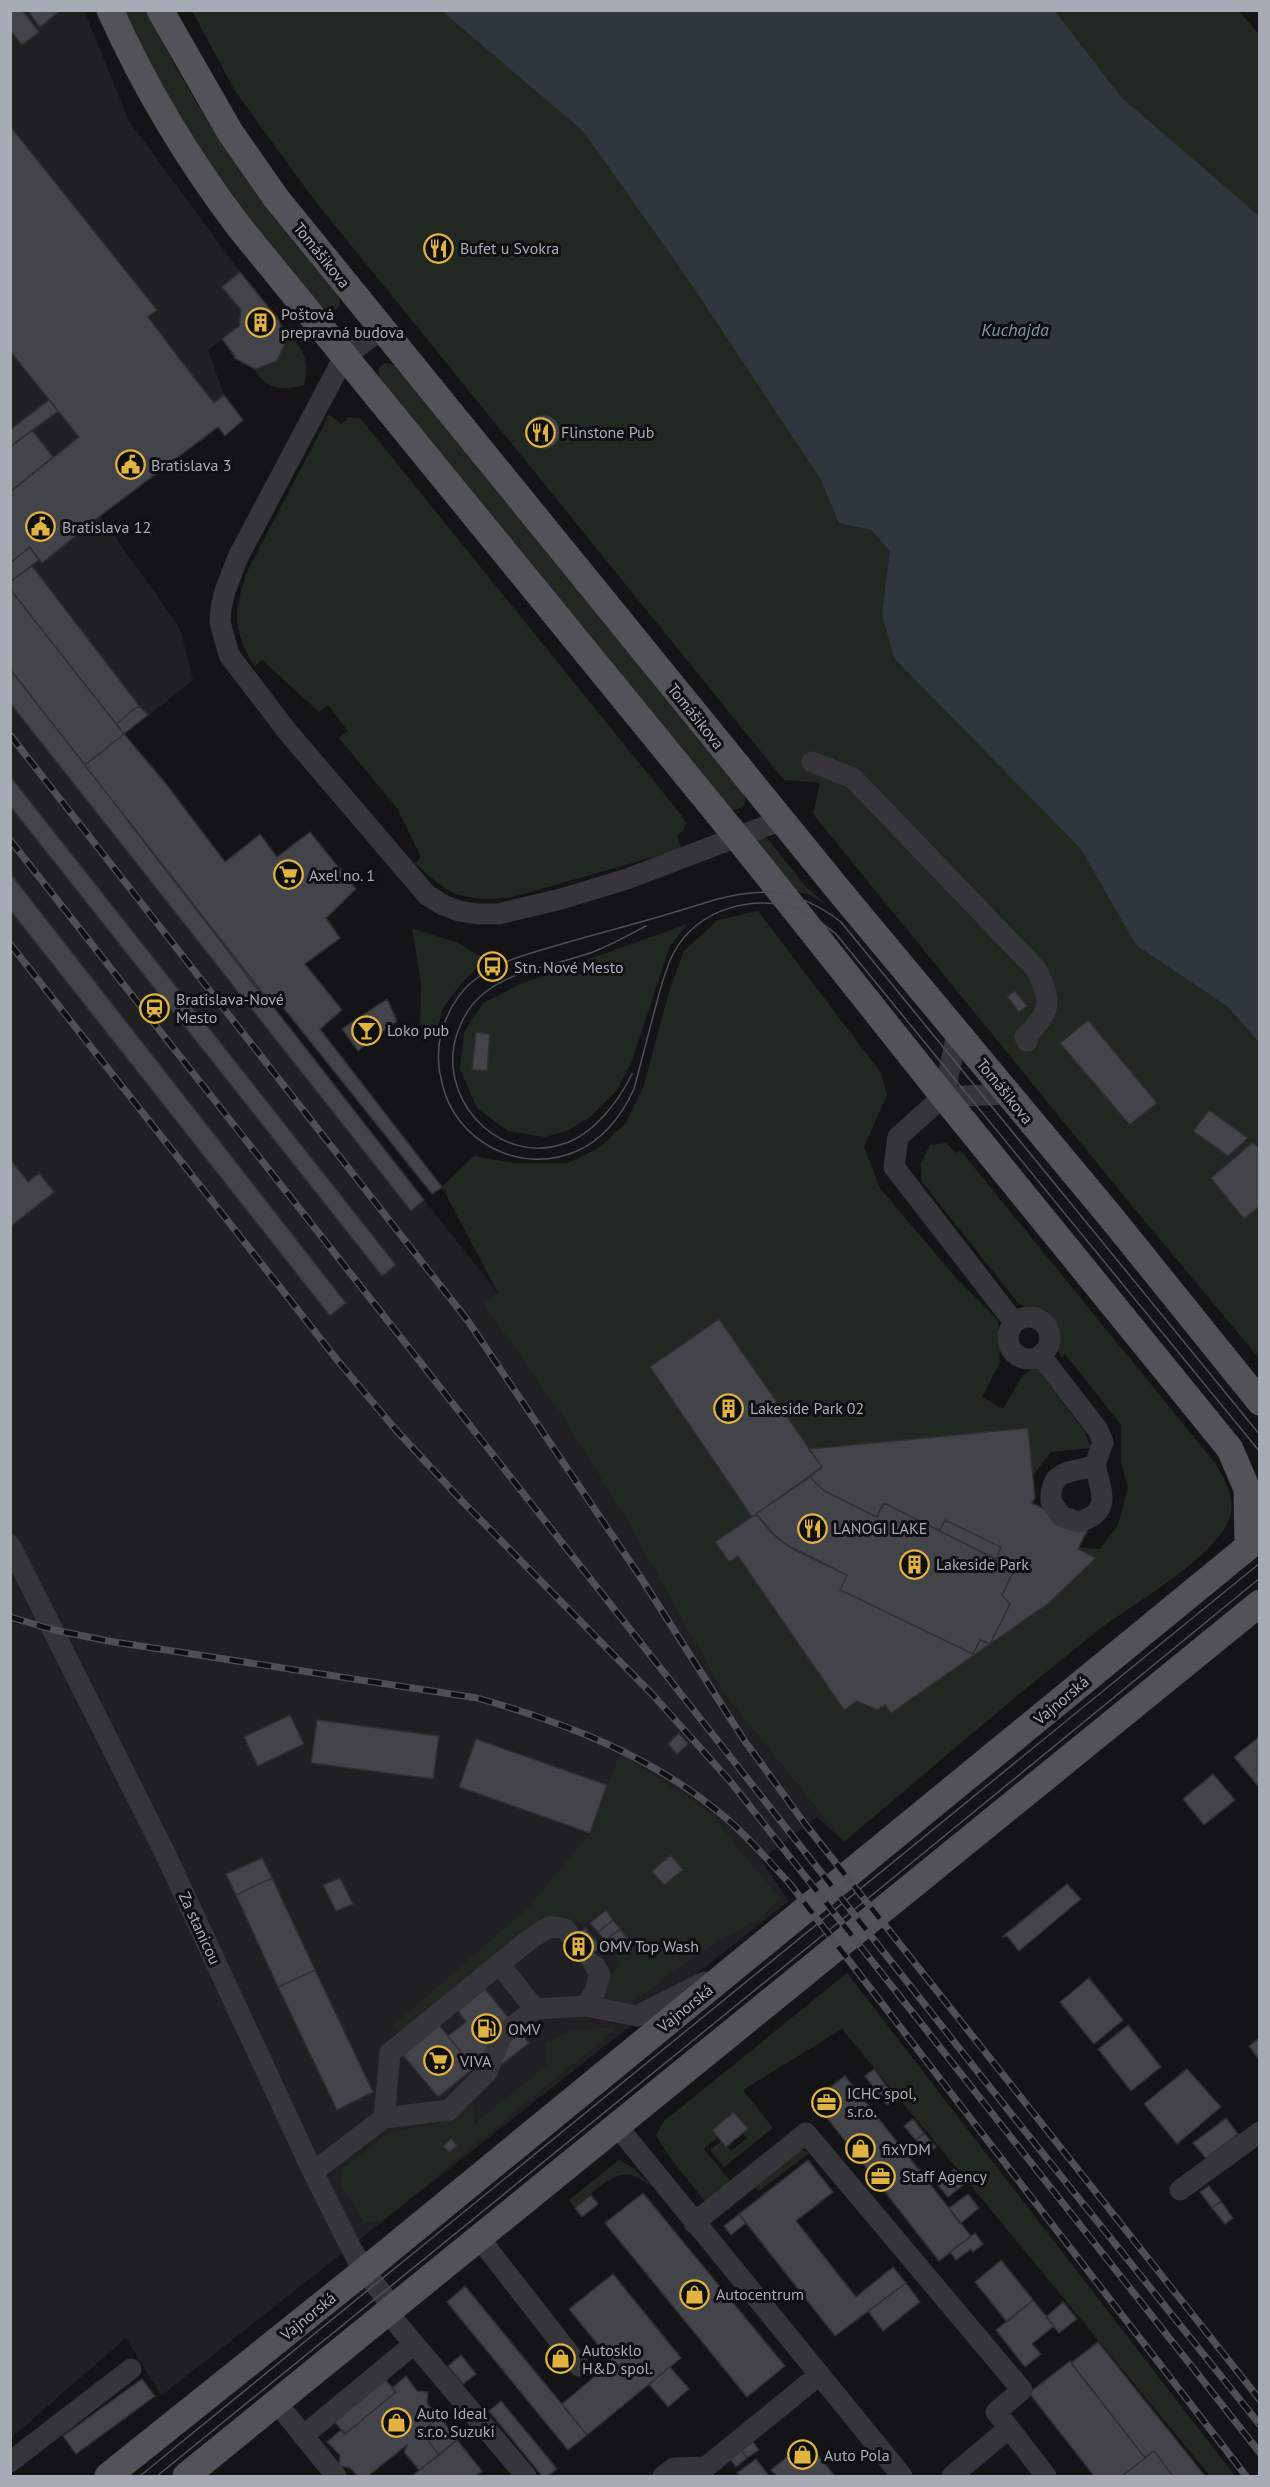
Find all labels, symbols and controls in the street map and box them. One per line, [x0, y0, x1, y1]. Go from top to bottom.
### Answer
street label: Tomášikova [289, 218, 355, 292]
restaurant icon: Bufet u Svokra [423, 232, 455, 264]
place label: Bufet u Svokra [460, 238, 559, 258]
place label: Poštová prepravná budova [281, 304, 404, 342]
building icon: Poštová prepravná budova [244, 307, 276, 339]
water label: Kuchajda [981, 318, 1049, 341]
restaurant icon: Flinstone Pub [524, 416, 556, 448]
place label: Flinstone Pub [561, 422, 654, 442]
public building icon: Bratislava 3 [114, 449, 146, 481]
place label: Bratislava 3 [151, 455, 231, 475]
public building icon: Bratislava 12 [25, 511, 57, 543]
place label: Bratislava 12 [62, 517, 151, 537]
street label: Tomášikova [663, 679, 729, 753]
supermarket icon: Axel no. 1 [272, 859, 304, 891]
place label: Axel no. 1 [309, 865, 375, 885]
bus stop icon: Stn. Nové Mesto [477, 951, 509, 983]
place label: Stn. Nové Mesto [514, 957, 624, 977]
place label: Bratislava-Nové Mesto [176, 989, 284, 1027]
station icon: Bratislava-Nové Mesto [139, 992, 171, 1024]
bar icon: Loko pub [350, 1014, 382, 1046]
place label: Loko pub [387, 1020, 449, 1040]
street label: Tomášikova [972, 1054, 1038, 1128]
building icon: Lakeside Park 02 [713, 1392, 745, 1424]
place label: Lakeside Park 02 [750, 1398, 864, 1418]
restaurant icon: LANOGI LAKE [796, 1512, 828, 1544]
place label: LANOGI LAKE [833, 1518, 927, 1538]
building icon: Lakeside Park [899, 1548, 931, 1580]
place label: Lakeside Park [936, 1554, 1029, 1574]
street label: Vajnorská [1029, 1671, 1093, 1729]
street label: Za stanicou [175, 1889, 225, 1967]
building icon: OMV Top Wash [562, 1930, 594, 1962]
place label: OMV Top Wash [599, 1936, 699, 1956]
street label: Vajnorská [652, 1980, 717, 2037]
fuel station icon: OMV [471, 2013, 503, 2045]
place label: OMV [508, 2019, 542, 2039]
supermarket icon: VIVA [423, 2045, 455, 2077]
place label: VIVA [459, 2051, 492, 2071]
place label: ICHC spol, s.r.o. [847, 2083, 917, 2121]
office icon: ICHC spol, s.r.o. [810, 2086, 842, 2118]
shop icon: fixYDM [845, 2133, 877, 2165]
place label: fixYDM [882, 2139, 931, 2159]
office icon: Staff Agency [865, 2160, 897, 2192]
place label: Staff Agency [902, 2166, 987, 2186]
shop icon: Autocentrum [679, 2278, 711, 2310]
place label: Autocentrum [716, 2284, 804, 2304]
street label: Vajnorská [275, 2288, 340, 2345]
place label: Autosklo H&D spol. [582, 2340, 653, 2378]
shop icon: Autosklo H&D spol. [545, 2343, 577, 2375]
place label: Auto Ideal s.r.o. Suzuki [417, 2403, 495, 2441]
shop icon: Auto Ideal s.r.o. Suzuki [380, 2406, 412, 2438]
shop icon: Auto Pola [787, 2439, 819, 2471]
place label: Auto Pola [824, 2445, 890, 2465]

